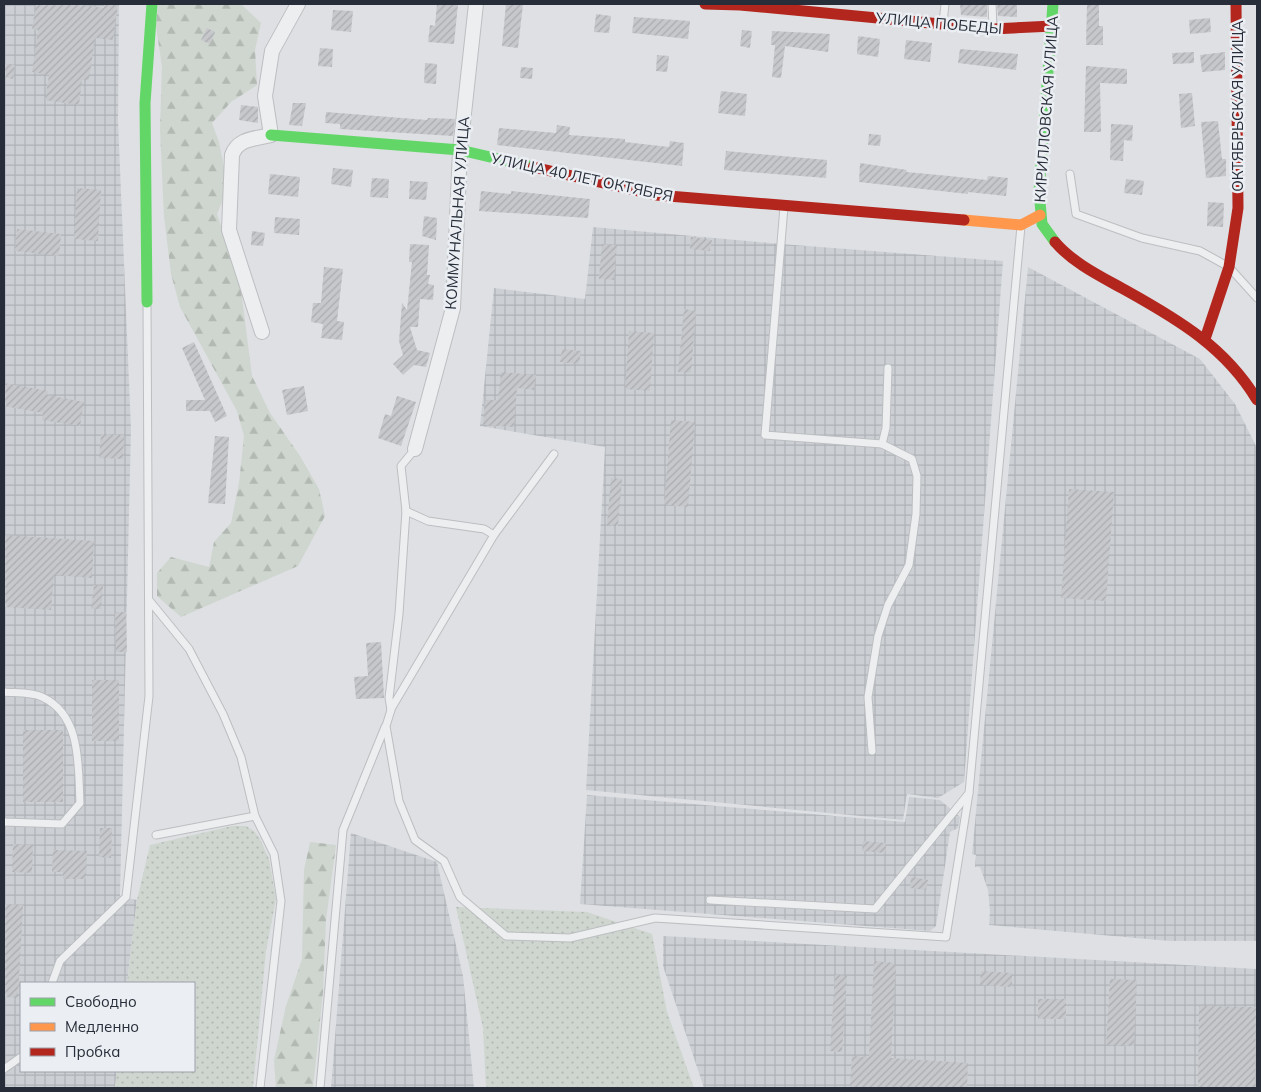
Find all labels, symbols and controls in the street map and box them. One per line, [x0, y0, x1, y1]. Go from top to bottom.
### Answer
street label: УЛИЦА ПОБЕДЫ [874, 8, 1003, 38]
street label: КИРИЛЛОВСКАЯ УЛИЦА [1030, 15, 1062, 203]
street label: ОКТЯБРЬСКАЯ УЛИЦА [1228, 20, 1247, 192]
street label: КОММУНАЛЬНАЯ УЛИЦА [441, 116, 473, 310]
street label: УЛИЦА 40 ЛЕТ ОКТЯБРЯ [488, 148, 675, 206]
legend [20, 982, 195, 1072]
text: Свободно [65, 992, 137, 1011]
text: Медленно [65, 1017, 139, 1036]
text: Пробка [65, 1042, 120, 1061]

